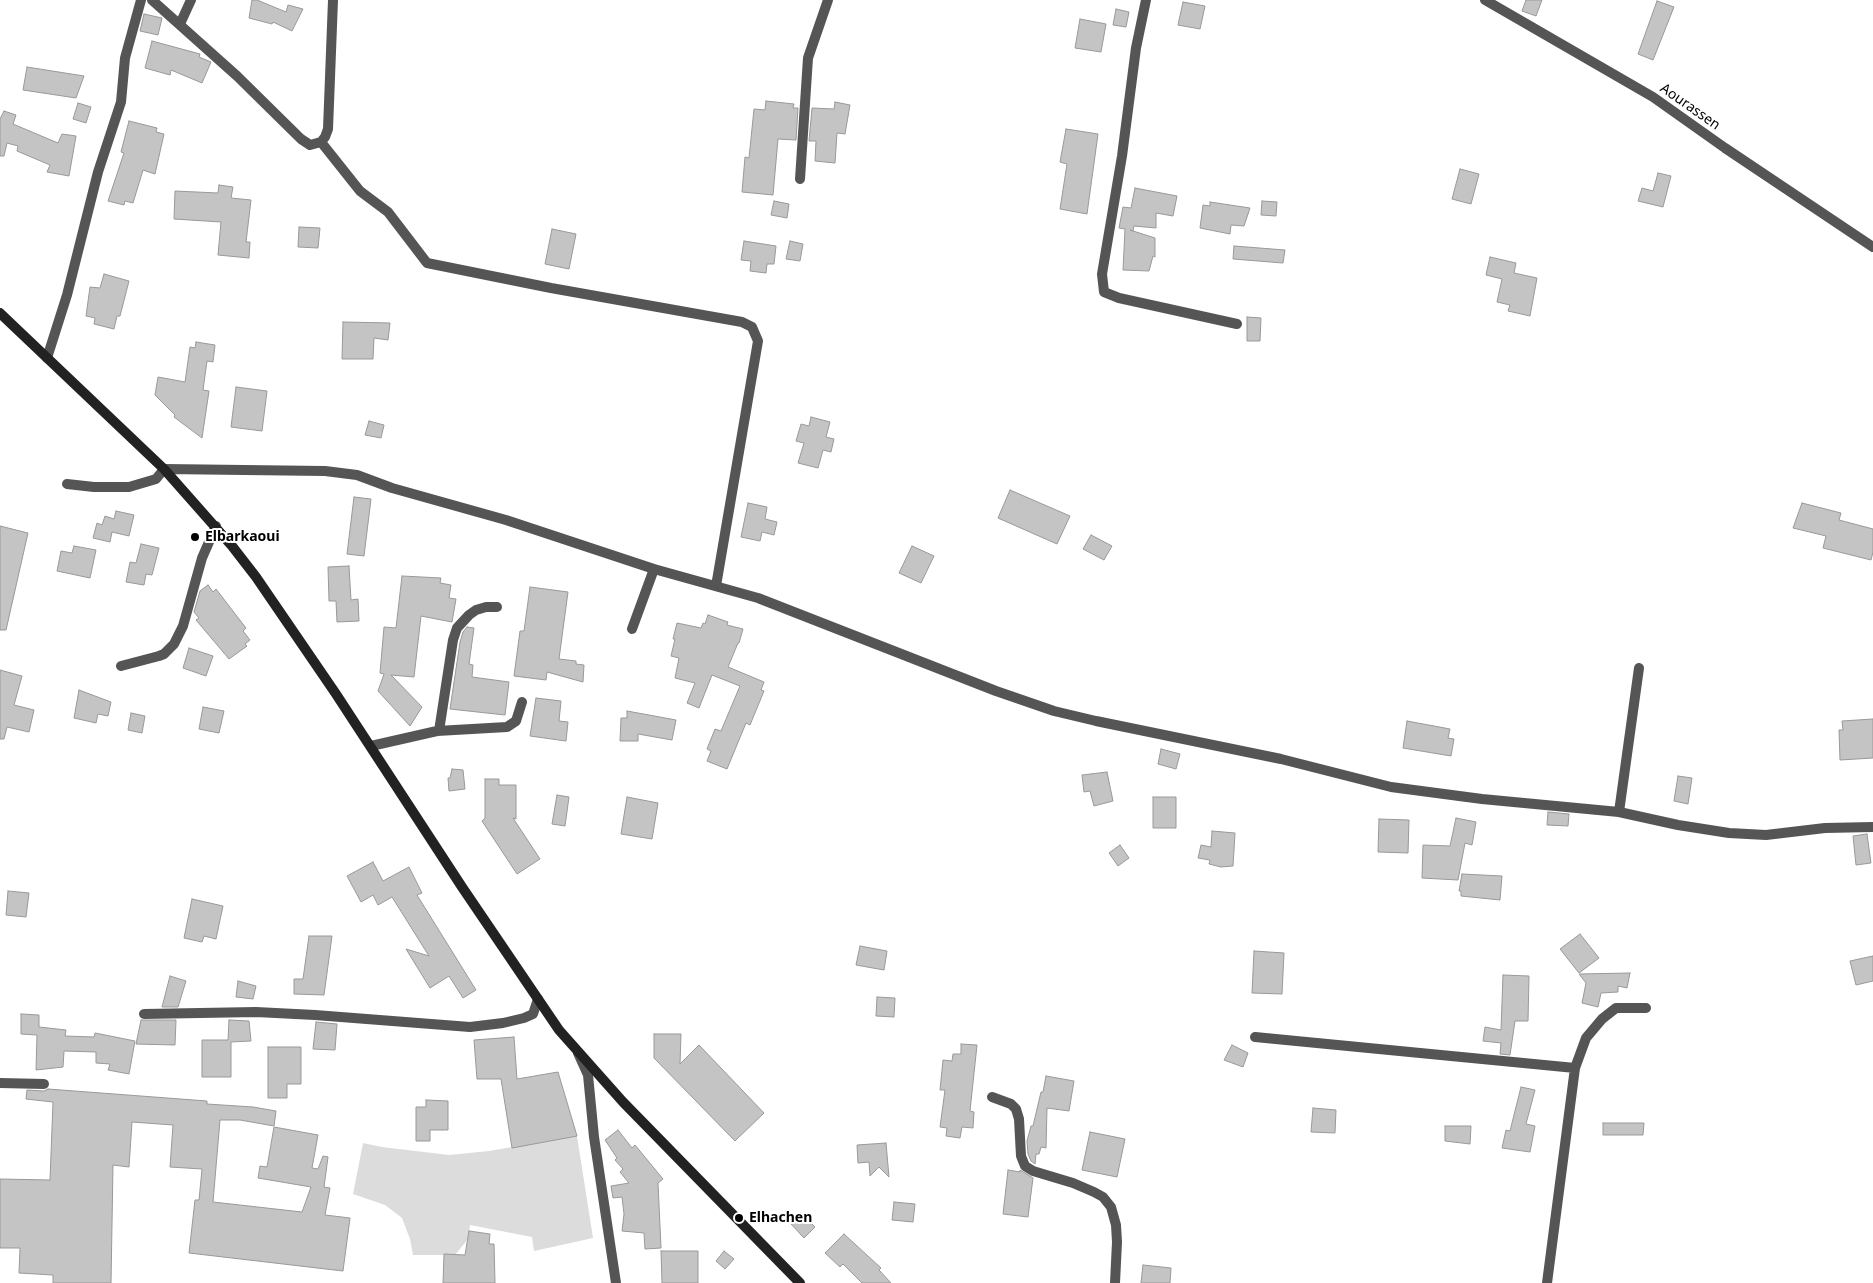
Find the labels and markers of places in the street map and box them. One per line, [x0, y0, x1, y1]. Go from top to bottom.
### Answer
place label: Elbarkaoui [205, 529, 280, 545]
marker: Elbarkaoui [189, 531, 201, 543]
place label: Elhachen [749, 1210, 812, 1226]
marker: Elhachen [733, 1212, 745, 1224]

